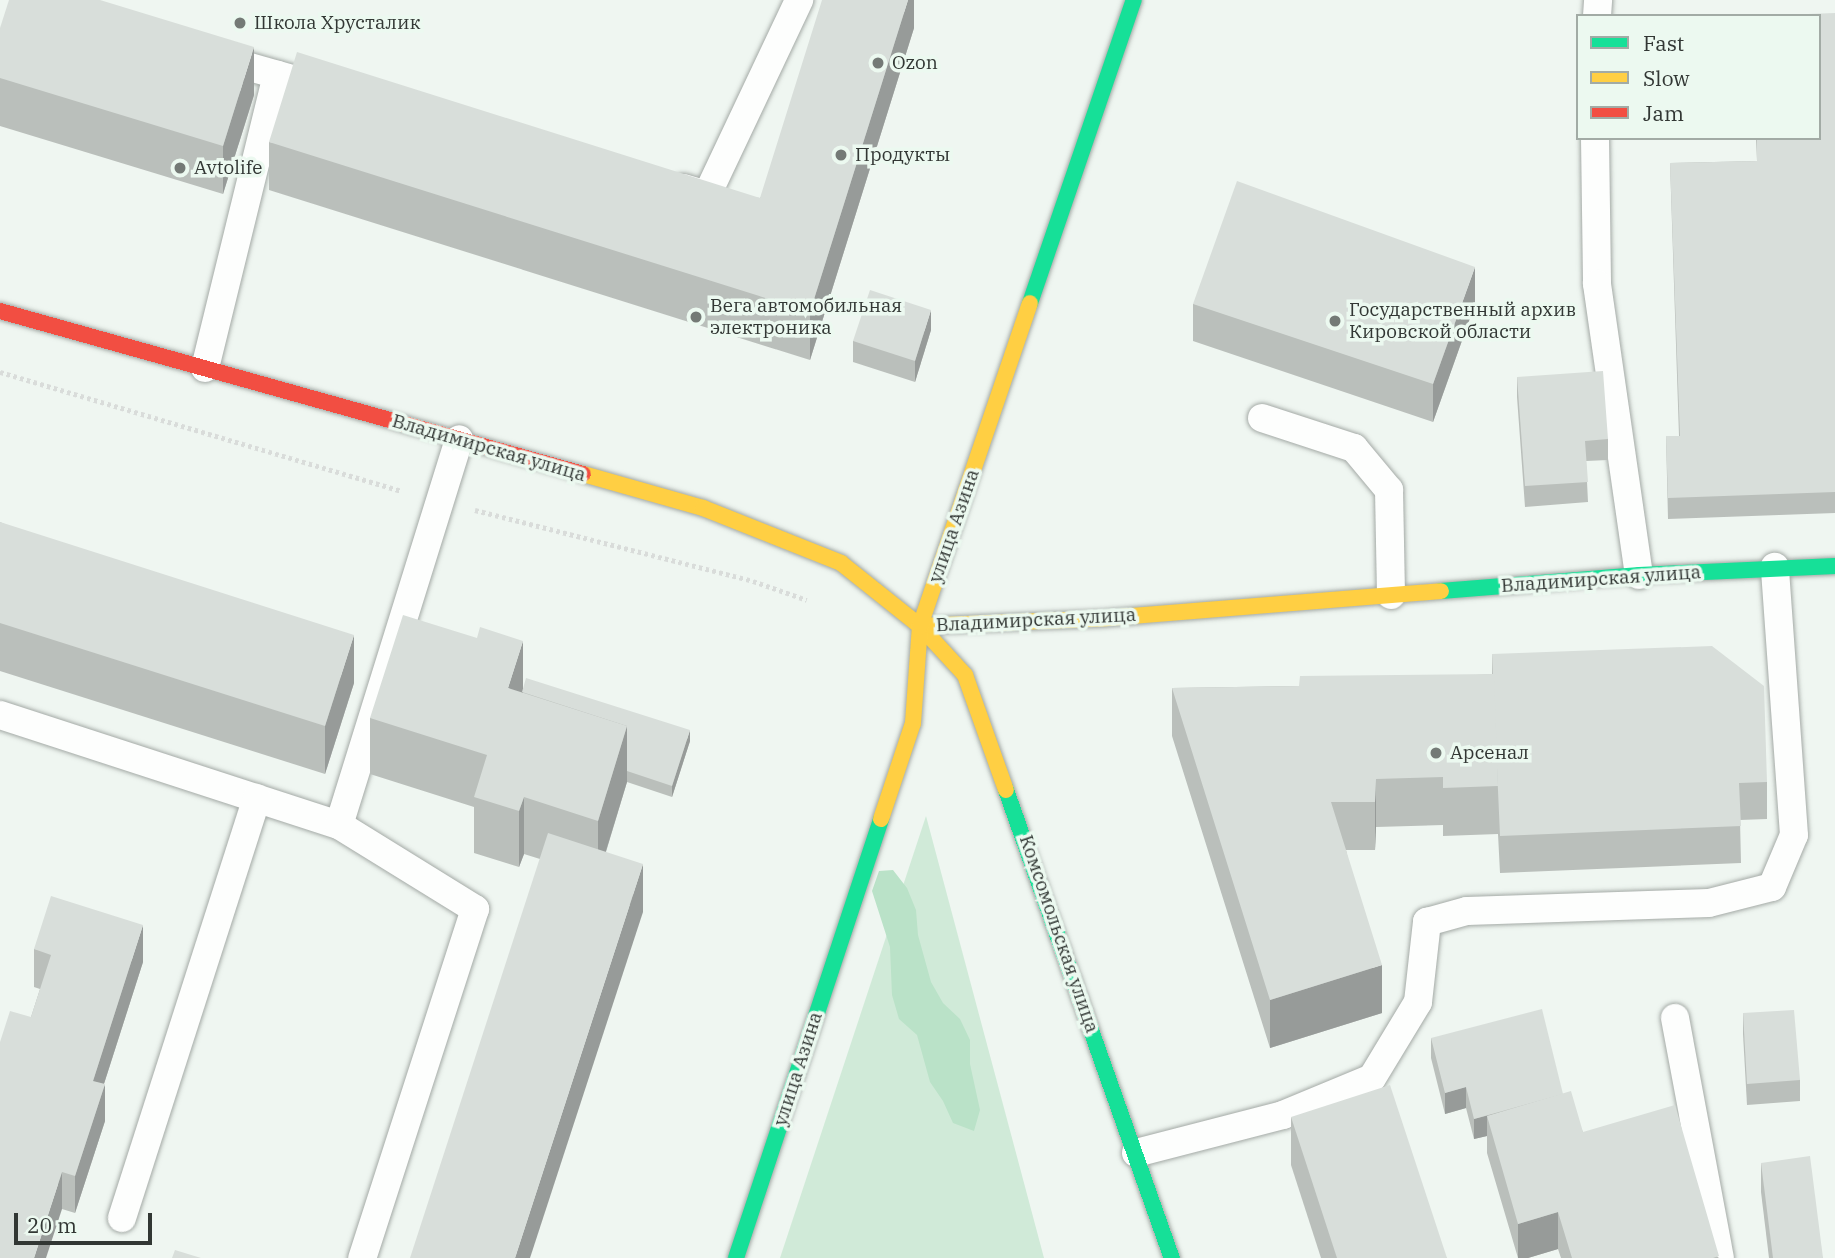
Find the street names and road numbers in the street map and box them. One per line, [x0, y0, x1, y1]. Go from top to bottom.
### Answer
street label: Владимирская улица [390, 409, 588, 487]
street label: улица Азина [924, 466, 984, 586]
street label: Владимирская улица [1500, 561, 1702, 597]
street label: Владимирская улица [935, 603, 1137, 637]
street label: Комсомольская улица [1014, 832, 1104, 1036]
street label: улица Азина [769, 1009, 827, 1129]

